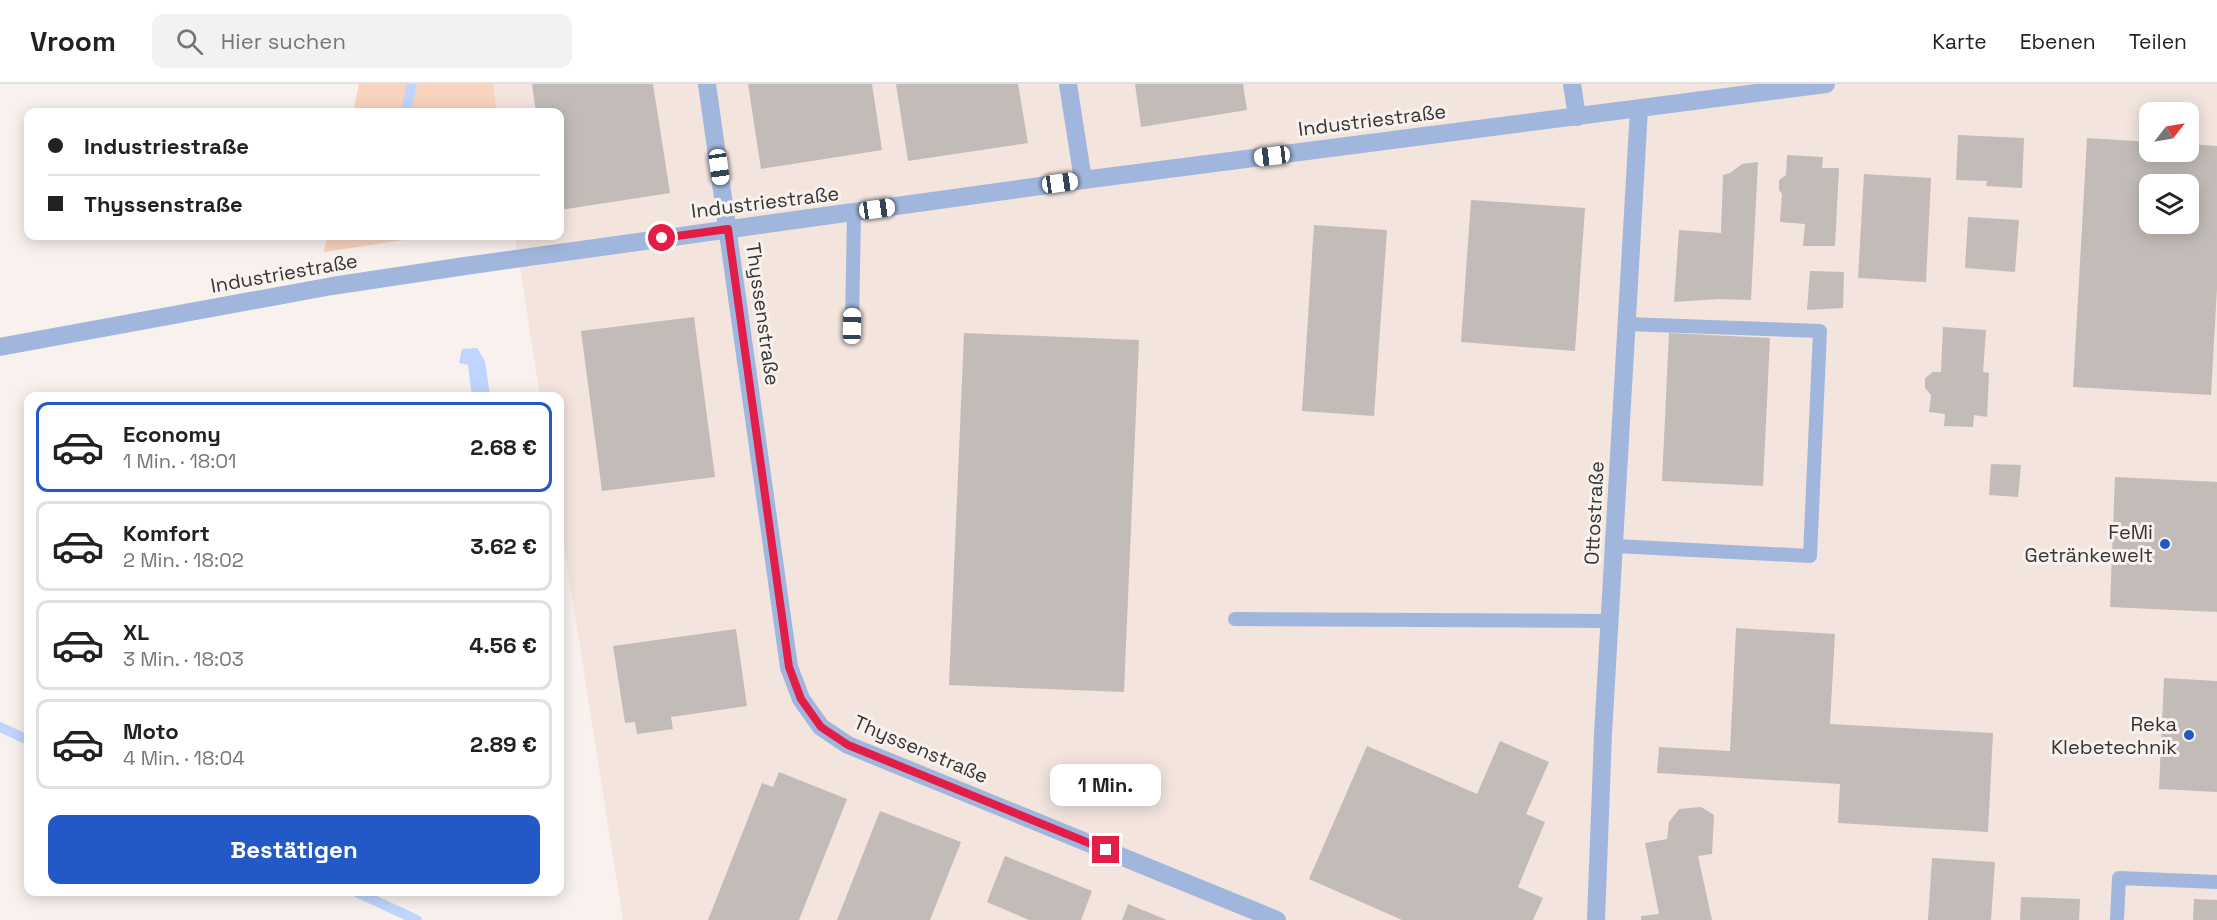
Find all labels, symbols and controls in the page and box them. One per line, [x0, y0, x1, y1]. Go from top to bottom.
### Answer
search box [152, 14, 572, 68]
text: Vroom [30, 23, 116, 59]
icon: search [173, 25, 206, 58]
text: Hier suchen [221, 27, 346, 55]
text: Karte [1932, 28, 1987, 55]
text: Ebenen [2020, 28, 2096, 55]
text: Teilen [2129, 28, 2187, 55]
street label: Industriestraße [1297, 98, 1447, 142]
north arrow [2139, 102, 2199, 162]
map controls [2139, 102, 2199, 234]
text: Industriestraße [84, 132, 249, 160]
car [1253, 145, 1291, 167]
car [708, 148, 730, 186]
car [1041, 172, 1079, 194]
button: layers [2139, 174, 2199, 234]
street label: Industriestraße [690, 180, 840, 224]
text: Thyssenstraße [84, 190, 243, 218]
car [858, 198, 896, 220]
route start [648, 224, 675, 251]
street label: Thyssenstraße [740, 241, 786, 387]
street label: Industriestraße [209, 247, 359, 299]
car [843, 308, 861, 344]
icon: car [51, 420, 105, 474]
text: Economy [123, 420, 221, 448]
text: 2.68 € [470, 433, 537, 461]
text: 1 Min. · 18:01 [123, 448, 236, 474]
street label: Ottostraße [1578, 460, 1610, 566]
icon: car [51, 519, 105, 573]
text: Komfort [123, 519, 210, 547]
place label: FeMi Getränkewelt [2025, 519, 2153, 568]
text: 3.62 € [470, 532, 537, 560]
marker: FeMi Getränkewelt [2158, 537, 2172, 551]
text: 2 Min. · 18:02 [123, 547, 244, 573]
icon: car [51, 618, 105, 672]
text: XL [123, 618, 149, 646]
text: 4.56 € [469, 631, 537, 659]
text: 3 Min. · 18:03 [123, 646, 244, 672]
street label: Thyssenstraße [850, 709, 992, 789]
place label: Reka Klebetechnik [2051, 711, 2177, 760]
icon: car [51, 717, 105, 771]
text: Moto [123, 717, 179, 745]
marker: Reka Klebetechnik [2182, 728, 2196, 742]
text: 2.89 € [470, 730, 537, 758]
text: 4 Min. · 18:04 [123, 745, 245, 771]
callout: 1 Min. [1050, 763, 1162, 805]
text: 1 Min. [1078, 772, 1133, 798]
button: Bestätigen [48, 815, 540, 884]
route end [1092, 836, 1119, 863]

